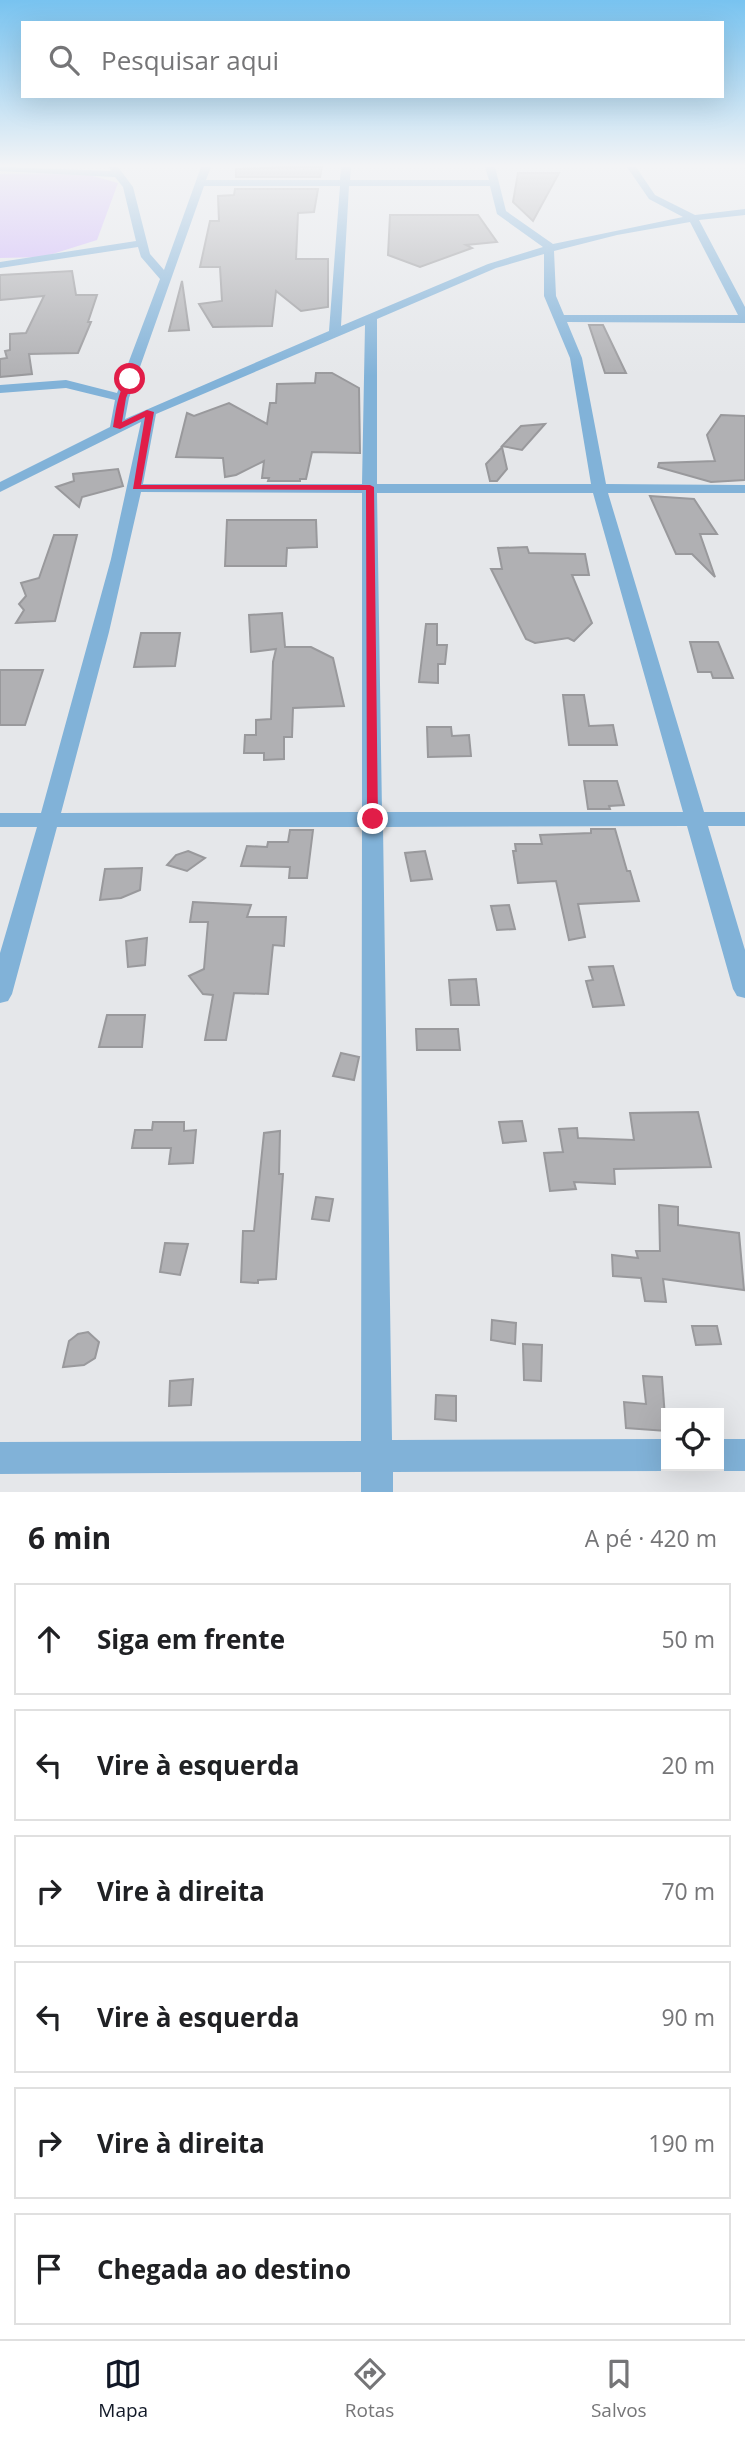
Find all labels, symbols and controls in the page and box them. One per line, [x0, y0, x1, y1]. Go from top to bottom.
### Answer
search box [21, 21, 724, 98]
icon: search [45, 41, 83, 79]
text: Pesquisar aqui [101, 42, 279, 78]
route start [114, 363, 145, 394]
route end [357, 803, 388, 834]
map controls [661, 1408, 724, 1471]
button: locate [661, 1408, 724, 1471]
text: 6 min [28, 1517, 111, 1558]
text: A pé · 420 m [585, 1522, 717, 1554]
icon: ahead [30, 1620, 68, 1658]
text: Siga em frente [97, 1621, 285, 1657]
text: 50 m [661, 1623, 715, 1655]
icon: left [30, 1746, 68, 1784]
text: Vire à esquerda [97, 1747, 299, 1783]
text: 20 m [661, 1749, 715, 1781]
icon: right [30, 1872, 68, 1910]
text: Vire à direita [97, 1873, 265, 1909]
text: 70 m [661, 1875, 715, 1907]
icon: left [30, 1998, 68, 2036]
text: Vire à esquerda [97, 1999, 299, 2035]
text: 90 m [661, 2001, 715, 2033]
icon: right [30, 2124, 68, 2162]
text: Vire à direita [97, 2125, 265, 2161]
text: 190 m [648, 2127, 715, 2159]
icon: arrive [30, 2250, 68, 2288]
text: Chegada ao destino [97, 2251, 351, 2287]
tab: Mapa [98, 2355, 148, 2423]
tab: Rotas [345, 2355, 394, 2423]
tab: Salvos [591, 2355, 647, 2423]

